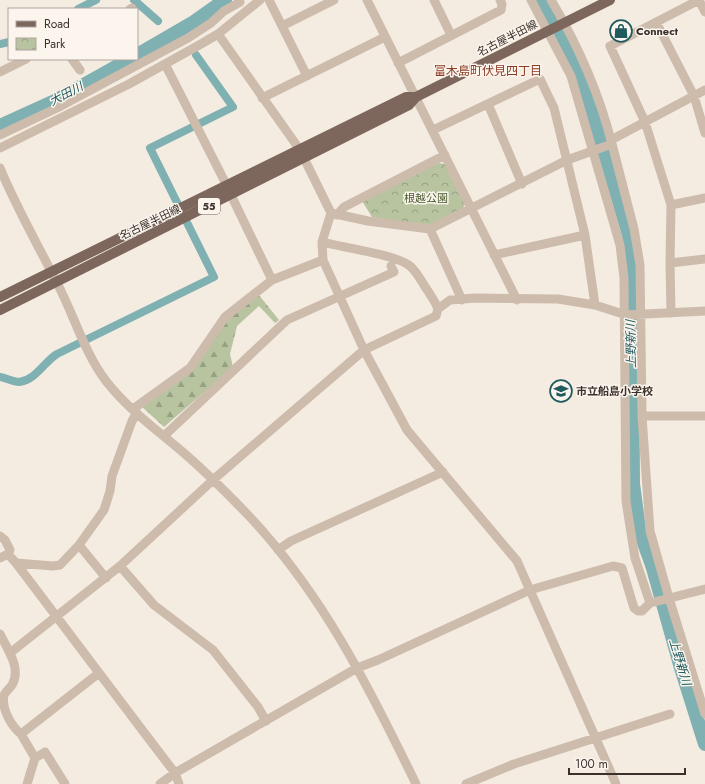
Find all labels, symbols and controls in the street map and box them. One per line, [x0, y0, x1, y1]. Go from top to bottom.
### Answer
legend [8, 8, 138, 60]
text: Road [44, 15, 70, 33]
street label: 名古屋半田線 [474, 16, 540, 60]
shop icon: Connect [608, 18, 634, 44]
place label: Connect [636, 23, 679, 39]
text: Park [44, 35, 66, 53]
district label: 富木島町伏見四丁目 [434, 62, 542, 80]
water label: 大田川 [46, 77, 88, 110]
park label: 根越公園 [404, 190, 448, 206]
road number: 55 [198, 198, 220, 214]
street label: 名古屋半田線 [117, 200, 183, 244]
water label: 上野新川 [622, 318, 640, 368]
school or university icon: 市立船島小学校 [548, 378, 574, 404]
place label: 市立船島小学校 [576, 383, 653, 399]
water label: 上野新川 [664, 636, 696, 689]
scale bar [569, 750, 685, 776]
text: 100 m [575, 755, 608, 773]

